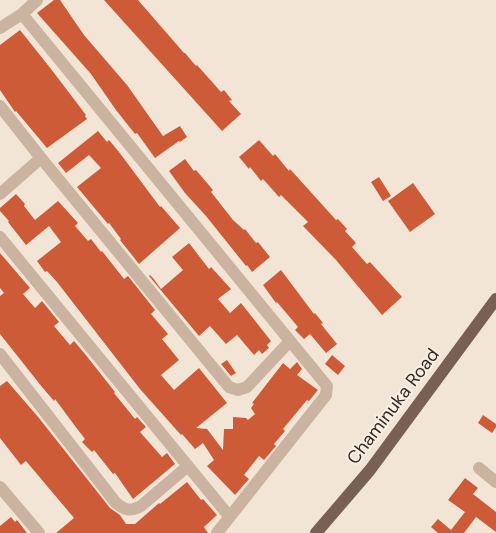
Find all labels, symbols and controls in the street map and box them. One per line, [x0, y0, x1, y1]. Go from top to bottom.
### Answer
street label: Chaminuka Road [343, 345, 445, 469]

